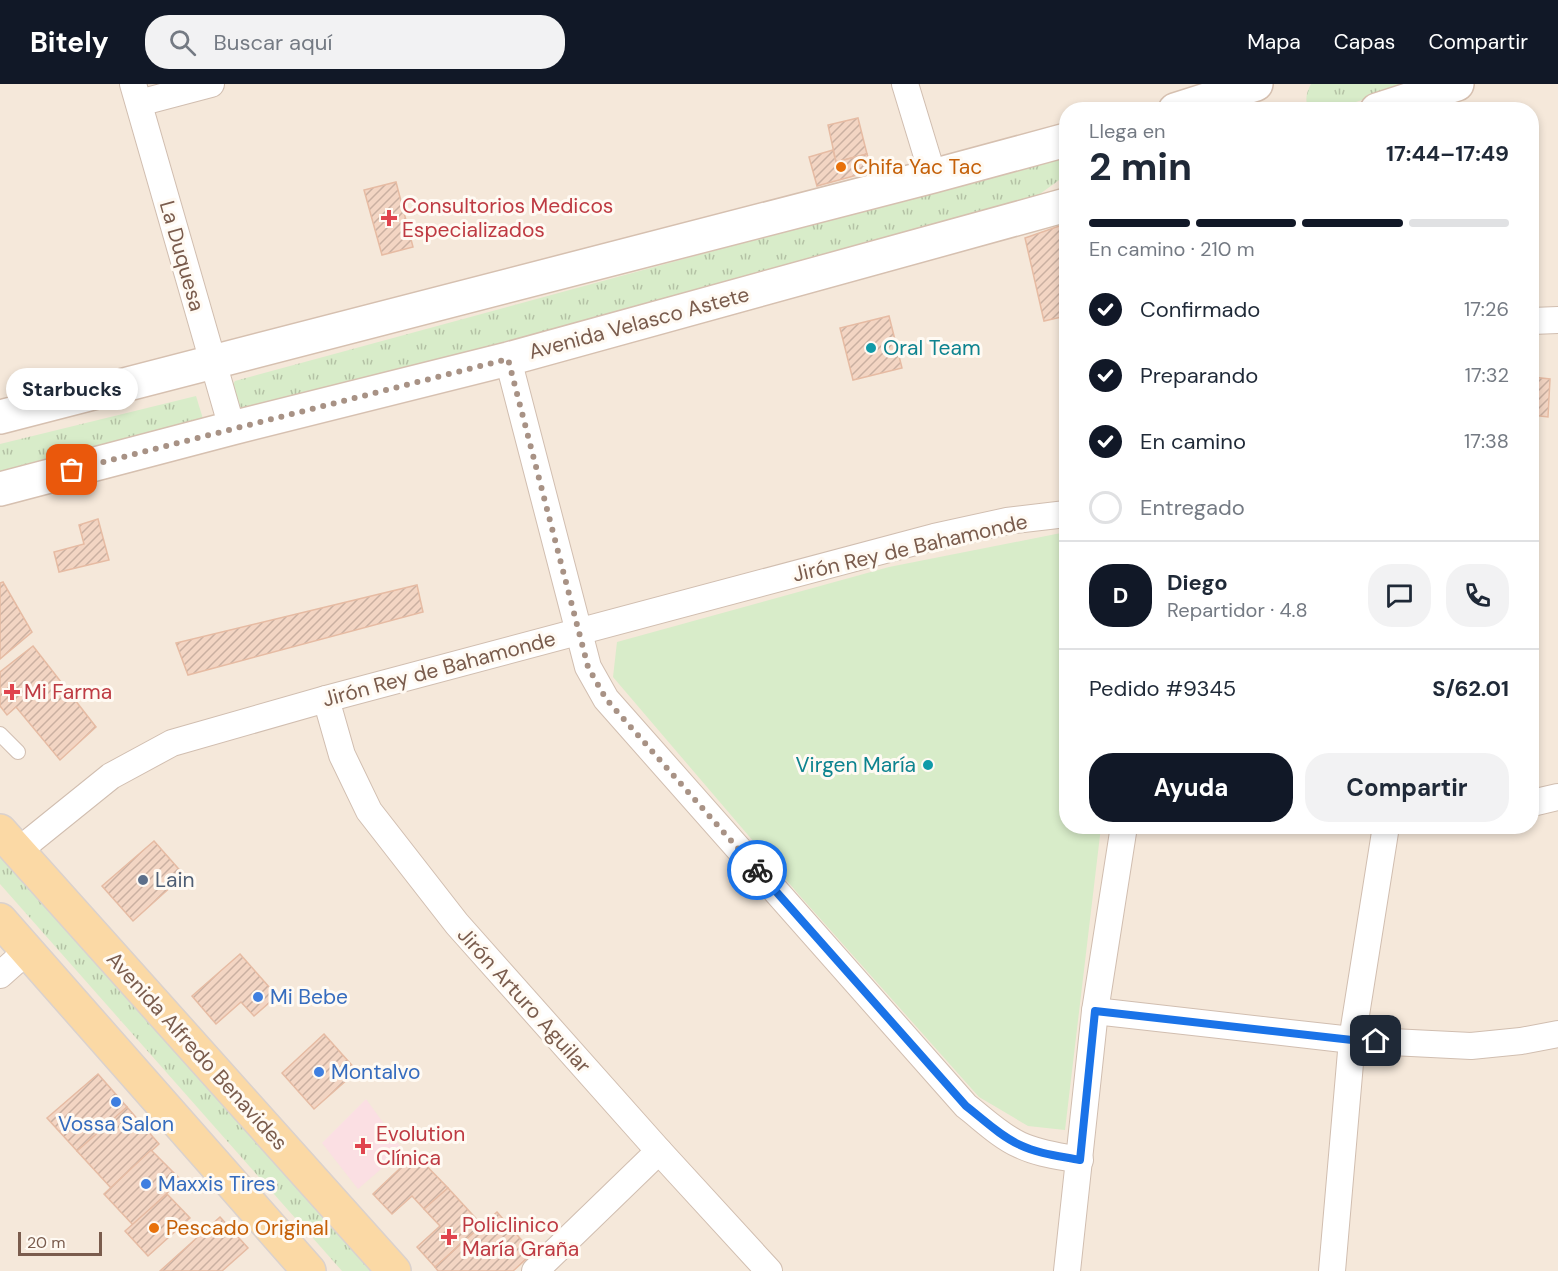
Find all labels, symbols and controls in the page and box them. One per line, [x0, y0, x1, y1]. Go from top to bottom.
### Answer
search box [145, 15, 565, 69]
text: Bitely [30, 24, 109, 61]
icon: search [166, 26, 199, 59]
text: Buscar aquí [214, 28, 332, 57]
text: Mapa [1247, 28, 1301, 56]
text: Capas [1334, 28, 1395, 56]
text: Compartir [1428, 28, 1528, 56]
text: Llega en [1089, 118, 1166, 144]
text: 17:44–17:49 [1386, 139, 1509, 168]
text: 2 min [1089, 141, 1192, 192]
place label: Chifa Yac Tac [853, 153, 982, 181]
marker: Chifa Yac Tac [834, 160, 848, 174]
place label: Consultorios Medicos Especializados [402, 192, 613, 244]
street label: La Duquesa [153, 198, 211, 314]
marker: Consultorios Medicos Especializados [380, 209, 398, 227]
text: En camino · 210 m [1089, 236, 1255, 262]
street label: Avenida Velasco Astete [526, 280, 752, 366]
icon: check [1089, 293, 1122, 326]
text: Confirmado [1140, 295, 1260, 324]
text: 17:26 [1464, 296, 1509, 322]
place label: Oral Team [883, 334, 981, 362]
marker: Oral Team [864, 341, 878, 355]
icon: check [1089, 359, 1122, 392]
text: Preparando [1140, 361, 1258, 390]
text: 17:32 [1465, 362, 1509, 388]
callout: Starbucks [6, 368, 138, 410]
text: Starbucks [22, 376, 122, 402]
icon: check [1089, 425, 1122, 458]
text: En camino [1140, 427, 1246, 456]
text: 17:38 [1464, 428, 1509, 454]
pin [46, 444, 97, 495]
icon: bag [55, 453, 88, 486]
text: Entregado [1140, 493, 1245, 522]
street label: Jirón Rey de Bahamonde [790, 507, 1030, 589]
button: chat [1368, 564, 1431, 627]
button: phone [1446, 564, 1509, 627]
text: Diego [1167, 568, 1228, 597]
text: D [1113, 581, 1128, 610]
text: Repartidor · 4.8 [1167, 597, 1308, 623]
street label: Jirón Rey de Bahamonde [319, 624, 559, 714]
text: Pedido #9345 [1089, 674, 1236, 703]
text: S/62.01 [1432, 674, 1509, 703]
place label: Mi Farma [24, 678, 112, 706]
marker: Mi Farma [5, 685, 19, 699]
place label: Virgen María [796, 751, 916, 779]
button: Ayuda [1089, 753, 1293, 822]
button: Compartir [1305, 753, 1509, 822]
marker: Virgen María [921, 758, 935, 772]
courier [727, 840, 787, 900]
icon: bike [741, 854, 774, 887]
place label: Lain [155, 866, 195, 894]
marker: Lain [136, 873, 150, 887]
street label: Jirón Arturo Aguilar [451, 921, 597, 1079]
street label: Avenida Alfredo Benavides [100, 946, 294, 1156]
place label: Mi Bebe [270, 983, 348, 1011]
marker: Mi Bebe [251, 990, 265, 1004]
pin [1350, 1015, 1401, 1066]
icon: home [1359, 1024, 1392, 1057]
place label: Montalvo [331, 1058, 421, 1086]
marker: Montalvo [312, 1065, 326, 1079]
marker: Vossa Salon [109, 1095, 123, 1109]
place label: Vossa Salon [58, 1110, 174, 1138]
place label: Evolution Clínica [376, 1120, 465, 1172]
marker: Evolution Clínica [354, 1137, 372, 1155]
place label: Maxxis Tires [158, 1170, 276, 1198]
marker: Maxxis Tires [139, 1177, 153, 1191]
place label: Policlinico María Graña [462, 1211, 579, 1263]
place label: Pescado Original [166, 1214, 329, 1242]
marker: Pescado Original [147, 1221, 161, 1235]
marker: Policlinico María Graña [440, 1228, 458, 1246]
scale bar [18, 1229, 102, 1256]
text: 20 m [27, 1232, 66, 1253]

